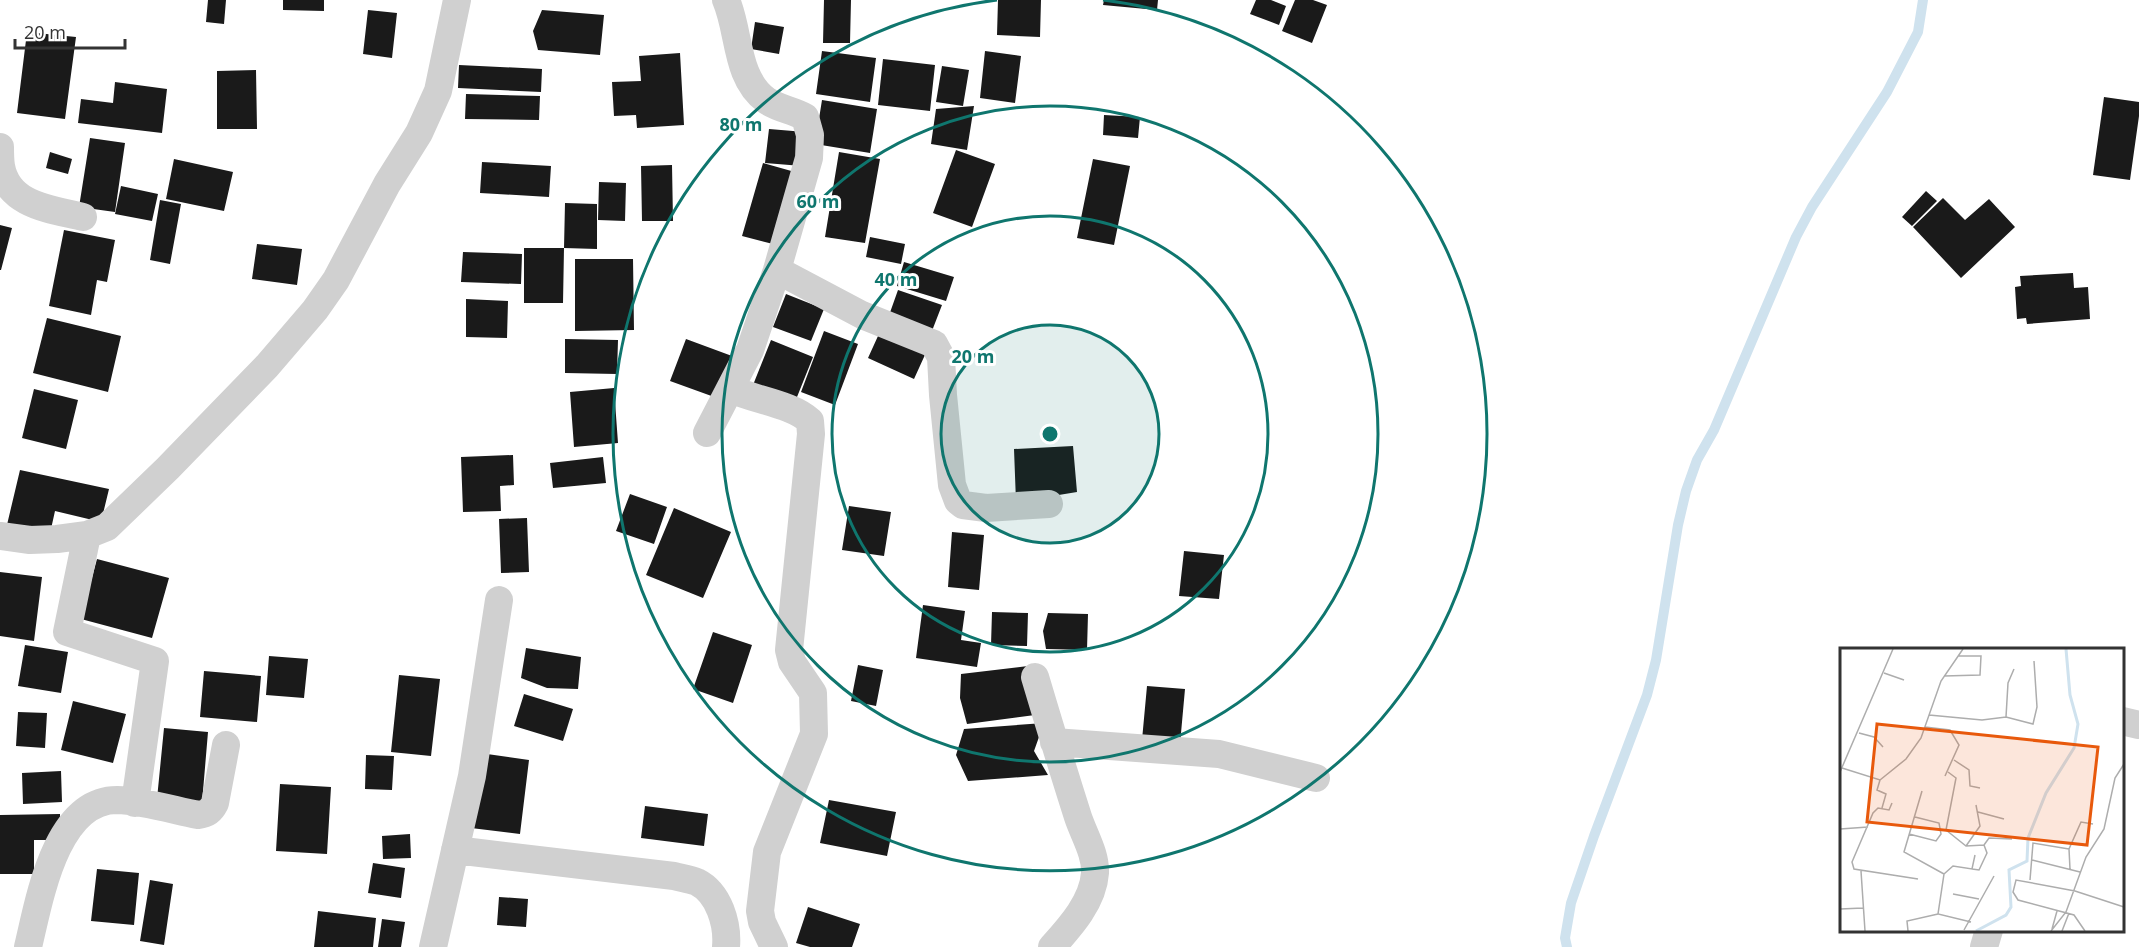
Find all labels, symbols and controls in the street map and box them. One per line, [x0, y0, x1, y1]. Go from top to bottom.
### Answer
scale bar [15, 12, 124, 50]
text: 20 m [24, 20, 66, 44]
text: 80 m [720, 112, 762, 136]
text: 60 m [797, 189, 839, 213]
text: 40 m [875, 267, 917, 291]
text: 20 m [952, 344, 994, 368]
centre of rings [1040, 424, 1060, 444]
inset map [1840, 648, 2124, 932]

